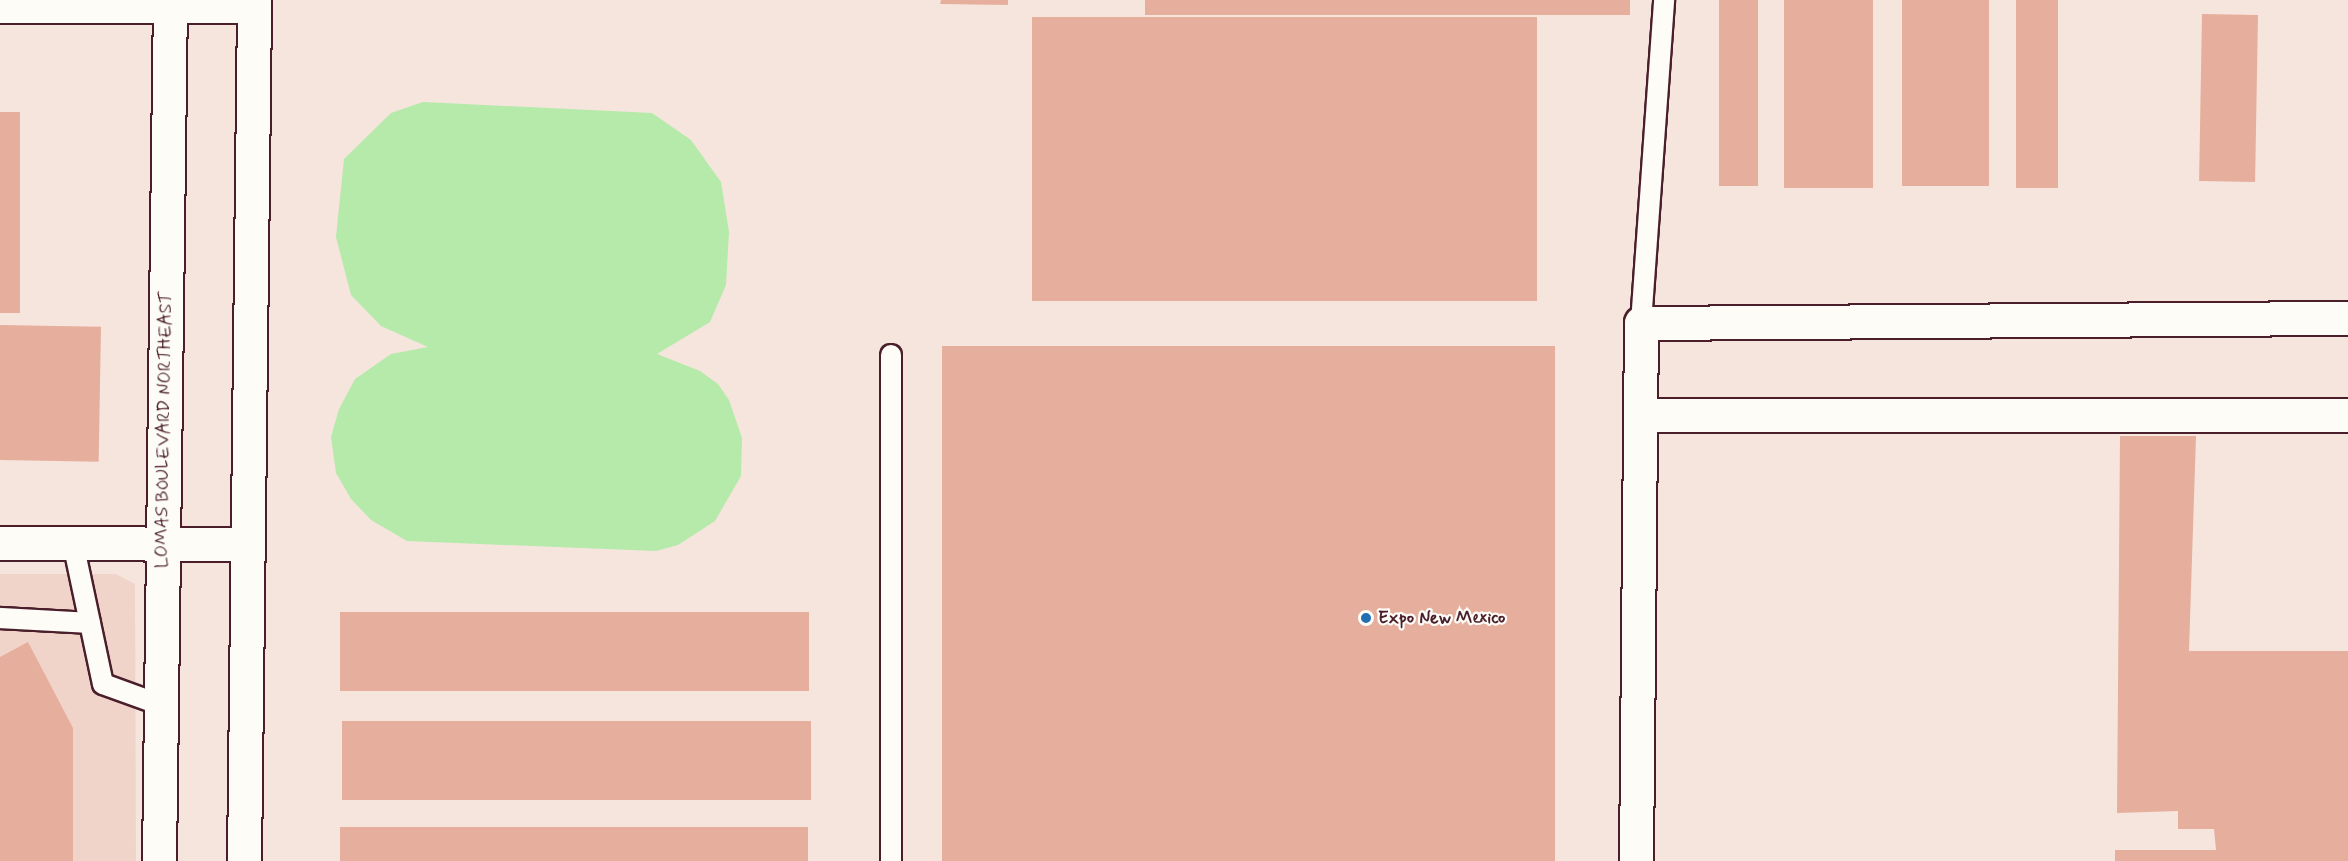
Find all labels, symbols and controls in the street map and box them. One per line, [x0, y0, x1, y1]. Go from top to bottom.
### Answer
street label: LOMAS BOULEVARD NORTHEAST [151, 293, 177, 567]
place label: Expo New Mexico [1378, 607, 1504, 629]
marker: Expo New Mexico [1359, 611, 1373, 625]

